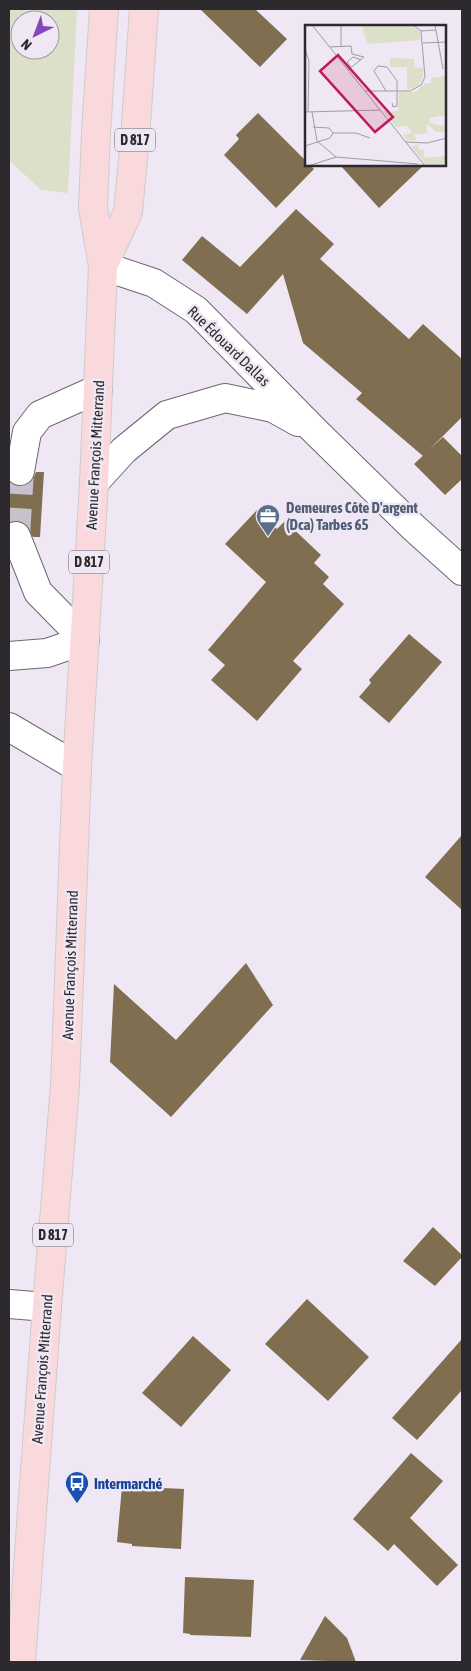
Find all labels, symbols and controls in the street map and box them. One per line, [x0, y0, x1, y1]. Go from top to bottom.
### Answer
north arrow [10, 10, 60, 60]
inset map [305, 25, 446, 166]
text: N [18, 36, 35, 53]
road number: D 817 [115, 128, 155, 152]
street label: Rue Édouard Dallas [184, 303, 274, 389]
street label: Avenue François Mitterrand [83, 380, 107, 530]
place label: Demeures Côte D'argent (Dca) Tarbes 65 [286, 499, 419, 533]
office icon: Demeures Côte D'argent (Dca) Tarbes 65 [255, 503, 281, 537]
road number: D 817 [69, 550, 109, 574]
street label: Avenue François Mitterrand [59, 890, 81, 1040]
road number: D 817 [33, 1224, 73, 1246]
street label: Avenue François Mitterrand [28, 1294, 56, 1444]
bus stop icon: Intermarché [64, 1470, 90, 1504]
place label: Intermarché [94, 1475, 163, 1492]

